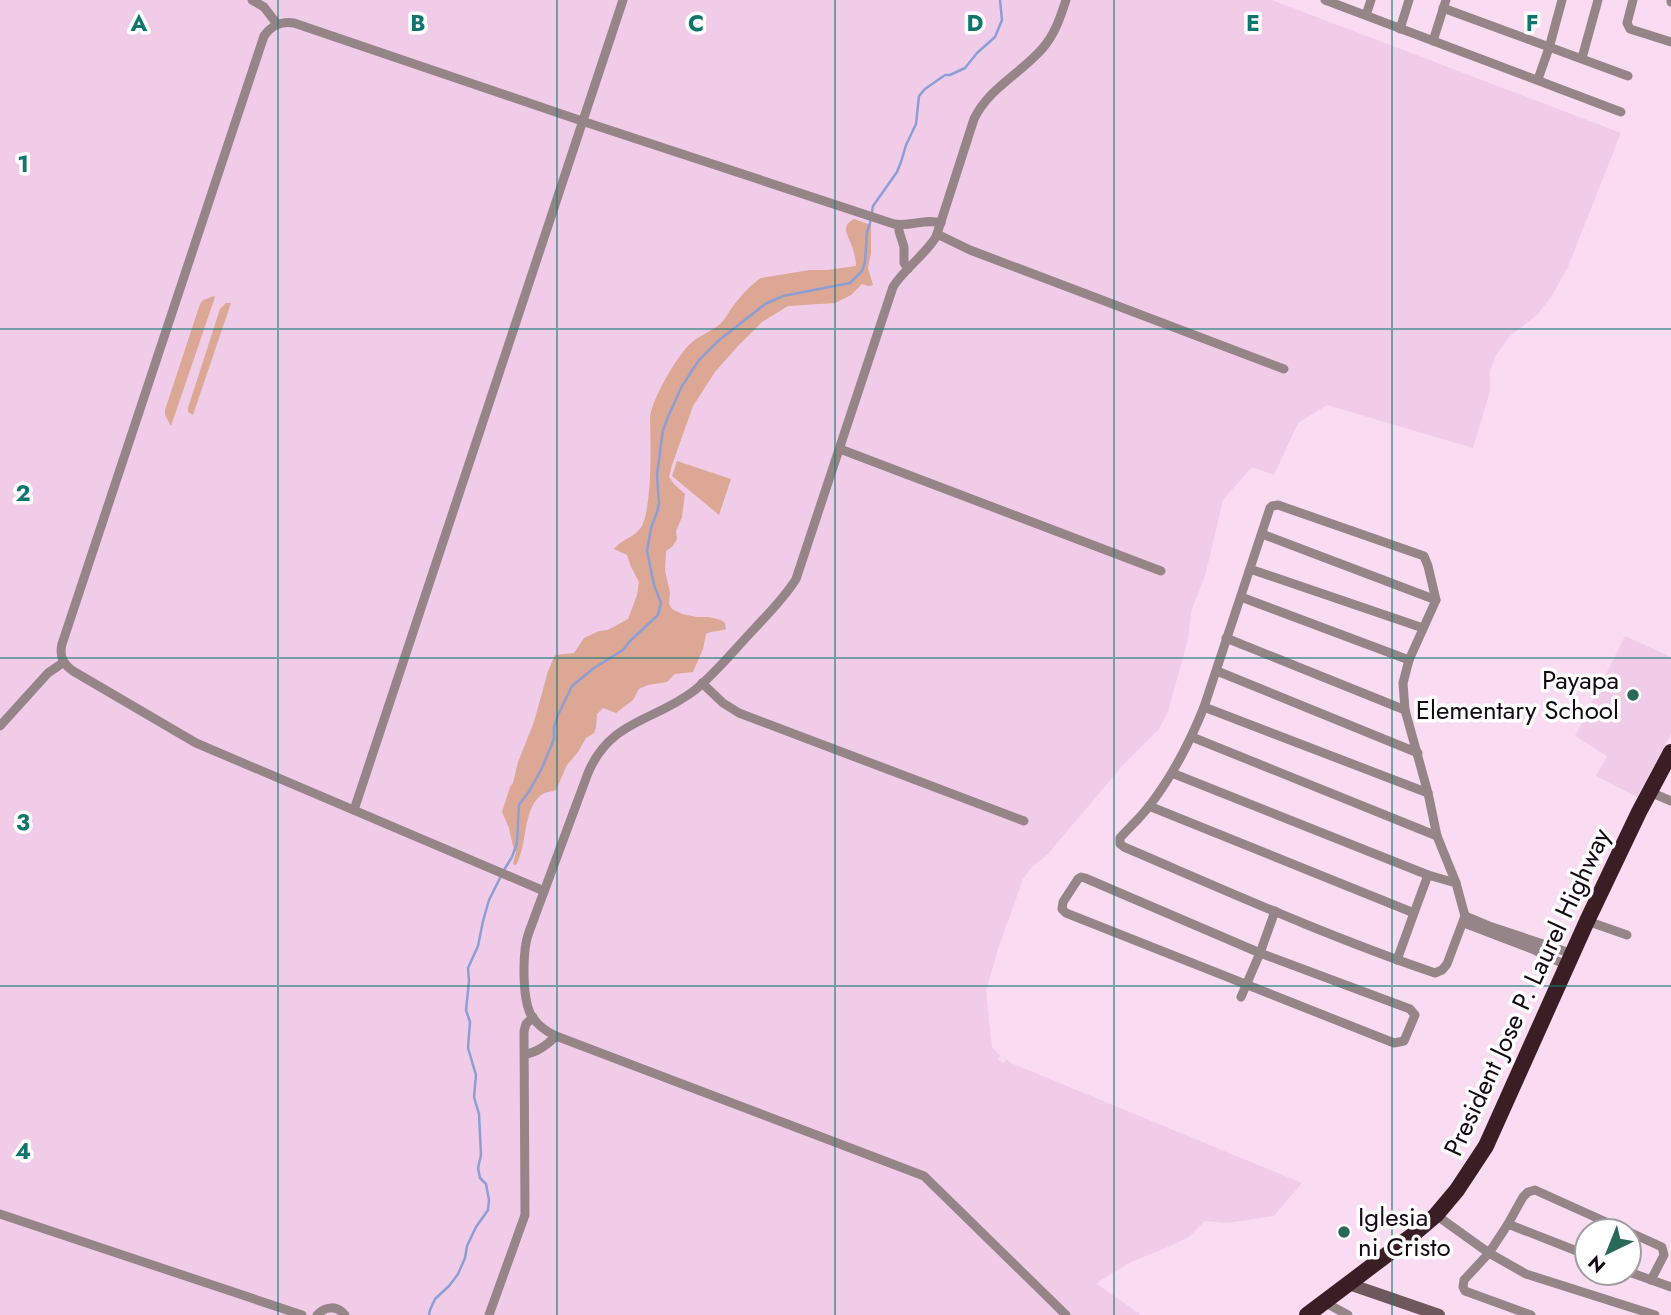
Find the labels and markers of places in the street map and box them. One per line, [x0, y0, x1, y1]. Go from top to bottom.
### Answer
place label: Payapa Elementary School [1416, 661, 1619, 729]
marker: Payapa Elementary School [1625, 687, 1641, 703]
place label: Iglesia ni Cristo [1358, 1198, 1451, 1266]
marker: Iglesia ni Cristo [1336, 1224, 1352, 1240]

